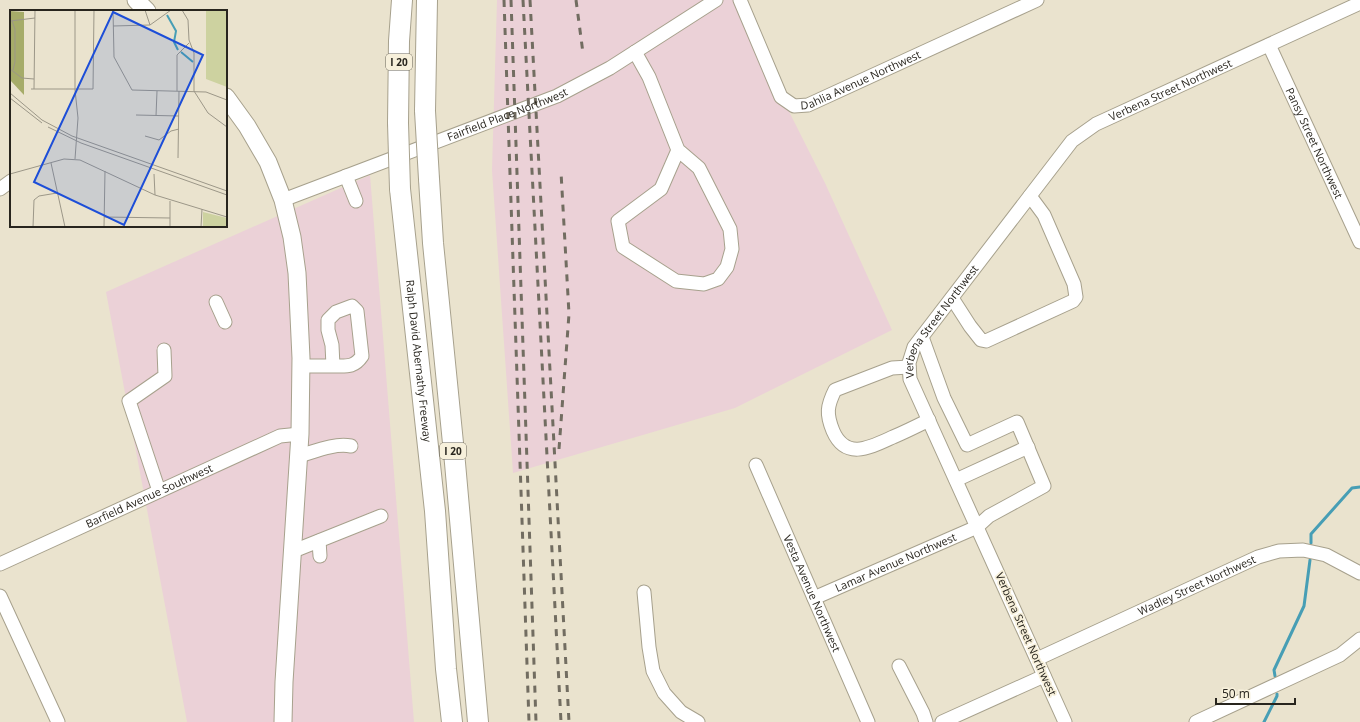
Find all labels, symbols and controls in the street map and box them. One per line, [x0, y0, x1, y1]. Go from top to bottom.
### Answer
inset map [10, 10, 227, 227]
street label: Dahlia Avenue Northwest [800, 46, 923, 113]
road number: I 20 [386, 54, 412, 70]
street label: Verbena Street Northwest [1106, 55, 1234, 124]
street label: Fairfield Place Northwest [445, 84, 570, 144]
street label: Pansy Street Northwest [1283, 85, 1347, 201]
street label: Verbena Street Northwest [901, 261, 981, 379]
street label: Ralph David Abernathy Freeway [403, 279, 436, 443]
road number: I 20 [440, 443, 466, 459]
street label: Barfield Avenue Southwest [83, 460, 215, 531]
street label: Lamar Avenue Northwest [832, 529, 958, 595]
street label: Vesta Avenue Northwest [780, 532, 844, 654]
street label: Wadley Street Northwest [1135, 551, 1258, 618]
street label: Verbena Street Northwest [992, 570, 1060, 698]
scale bar [1216, 680, 1295, 706]
text: 50 m [1222, 685, 1250, 702]

